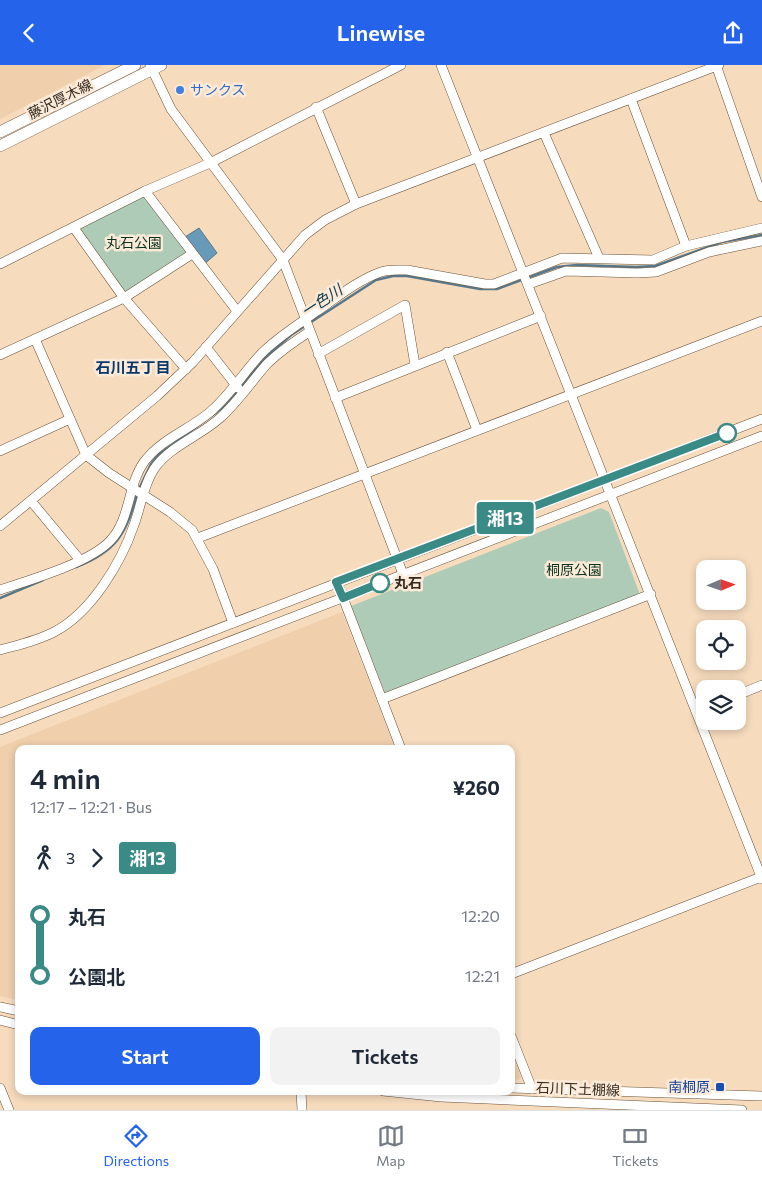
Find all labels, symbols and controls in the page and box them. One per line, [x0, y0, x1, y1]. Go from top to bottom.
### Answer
icon: back [15, 19, 43, 47]
text: Linewise [337, 19, 425, 46]
icon: share [719, 19, 747, 47]
street label: 藤沢厚木線 [25, 75, 95, 122]
place label: サンクス [190, 81, 246, 98]
marker: サンクス [174, 84, 186, 96]
park label: 丸石公園 [106, 234, 162, 251]
water label: 一色川 [298, 279, 347, 320]
district label: 石川五丁目 [95, 358, 171, 376]
unlabelled marker [717, 423, 737, 443]
line badge: 湘13 [476, 502, 534, 534]
text: 湘13 [487, 507, 523, 529]
north arrow [696, 560, 746, 610]
map controls [696, 560, 746, 730]
park label: 桐原公園 [546, 561, 602, 578]
marker: 丸石 [370, 573, 390, 593]
place label: 丸石 [394, 574, 422, 591]
button: locate [696, 620, 746, 670]
button: layers [696, 680, 746, 730]
text: 4 min [30, 761, 101, 795]
text: ¥260 [453, 776, 500, 799]
text: 12:17 – 12:21 · Bus [30, 797, 152, 816]
icon: walk [30, 844, 58, 872]
icon: forward [83, 844, 111, 872]
text: 湘13 [129, 847, 166, 869]
text: 3 [66, 848, 75, 867]
text: 丸石 [68, 905, 106, 928]
text: 12:20 [461, 906, 500, 925]
text: 公園北 [68, 965, 125, 988]
text: 12:21 [465, 966, 500, 985]
button: Start [30, 1027, 260, 1085]
button: Tickets [270, 1027, 500, 1085]
place label: 南桐原 [668, 1078, 710, 1095]
street label: 石川下土棚線 [536, 1079, 620, 1098]
marker: 南桐原 [714, 1081, 726, 1093]
tab: Directions [104, 1122, 169, 1169]
tab: Map [376, 1122, 405, 1169]
tab: Tickets [612, 1122, 658, 1169]

